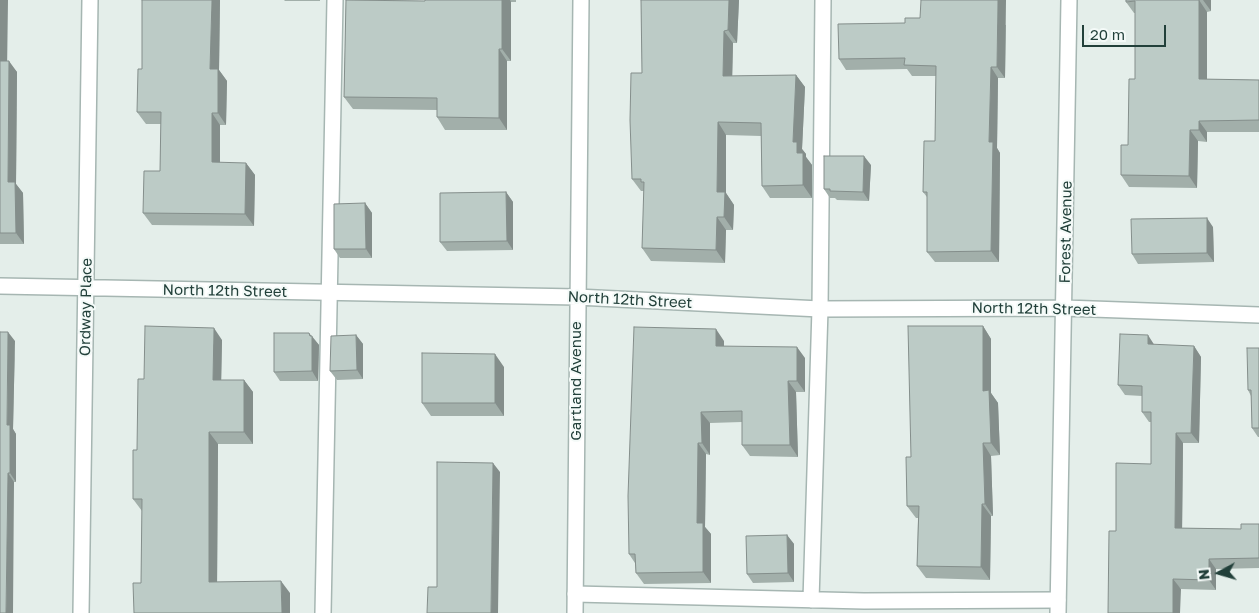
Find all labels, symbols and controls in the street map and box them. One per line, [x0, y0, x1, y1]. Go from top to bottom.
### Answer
scale bar [1084, 15, 1168, 47]
text: 20 m [1090, 25, 1125, 43]
street label: Forest Avenue [1056, 180, 1076, 284]
street label: Ordway Place [76, 258, 96, 356]
street label: North 12th Street [162, 281, 288, 301]
street label: North 12th Street [567, 288, 693, 312]
street label: North 12th Street [971, 299, 1097, 319]
street label: Gartland Avenue [567, 321, 585, 441]
north arrow [1194, 548, 1244, 598]
text: N [1195, 568, 1213, 581]

